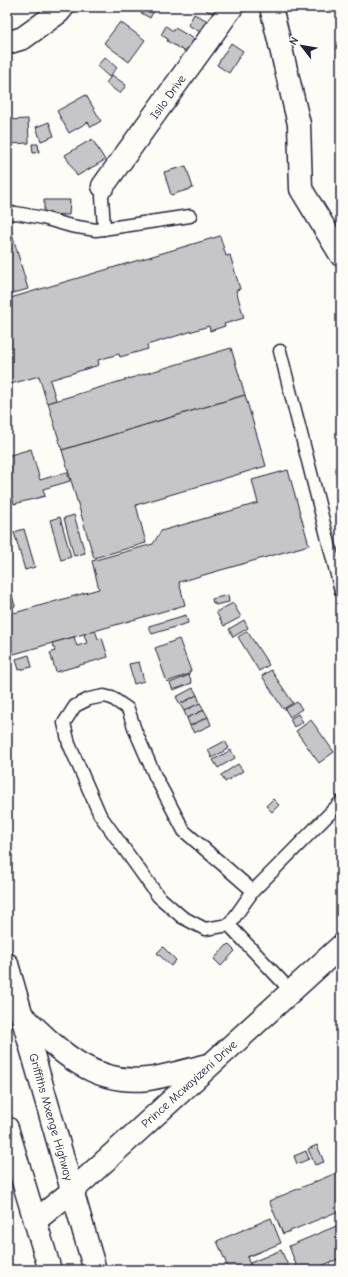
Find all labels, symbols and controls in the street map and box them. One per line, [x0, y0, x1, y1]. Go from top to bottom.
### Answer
north arrow [282, 26, 322, 66]
text: N [286, 35, 301, 48]
street label: Isilo Drive [147, 72, 189, 122]
street label: Prince Mcwayizeni Drive [138, 1037, 240, 1131]
street label: Griffiths Mxenge Highway [26, 1052, 76, 1183]

